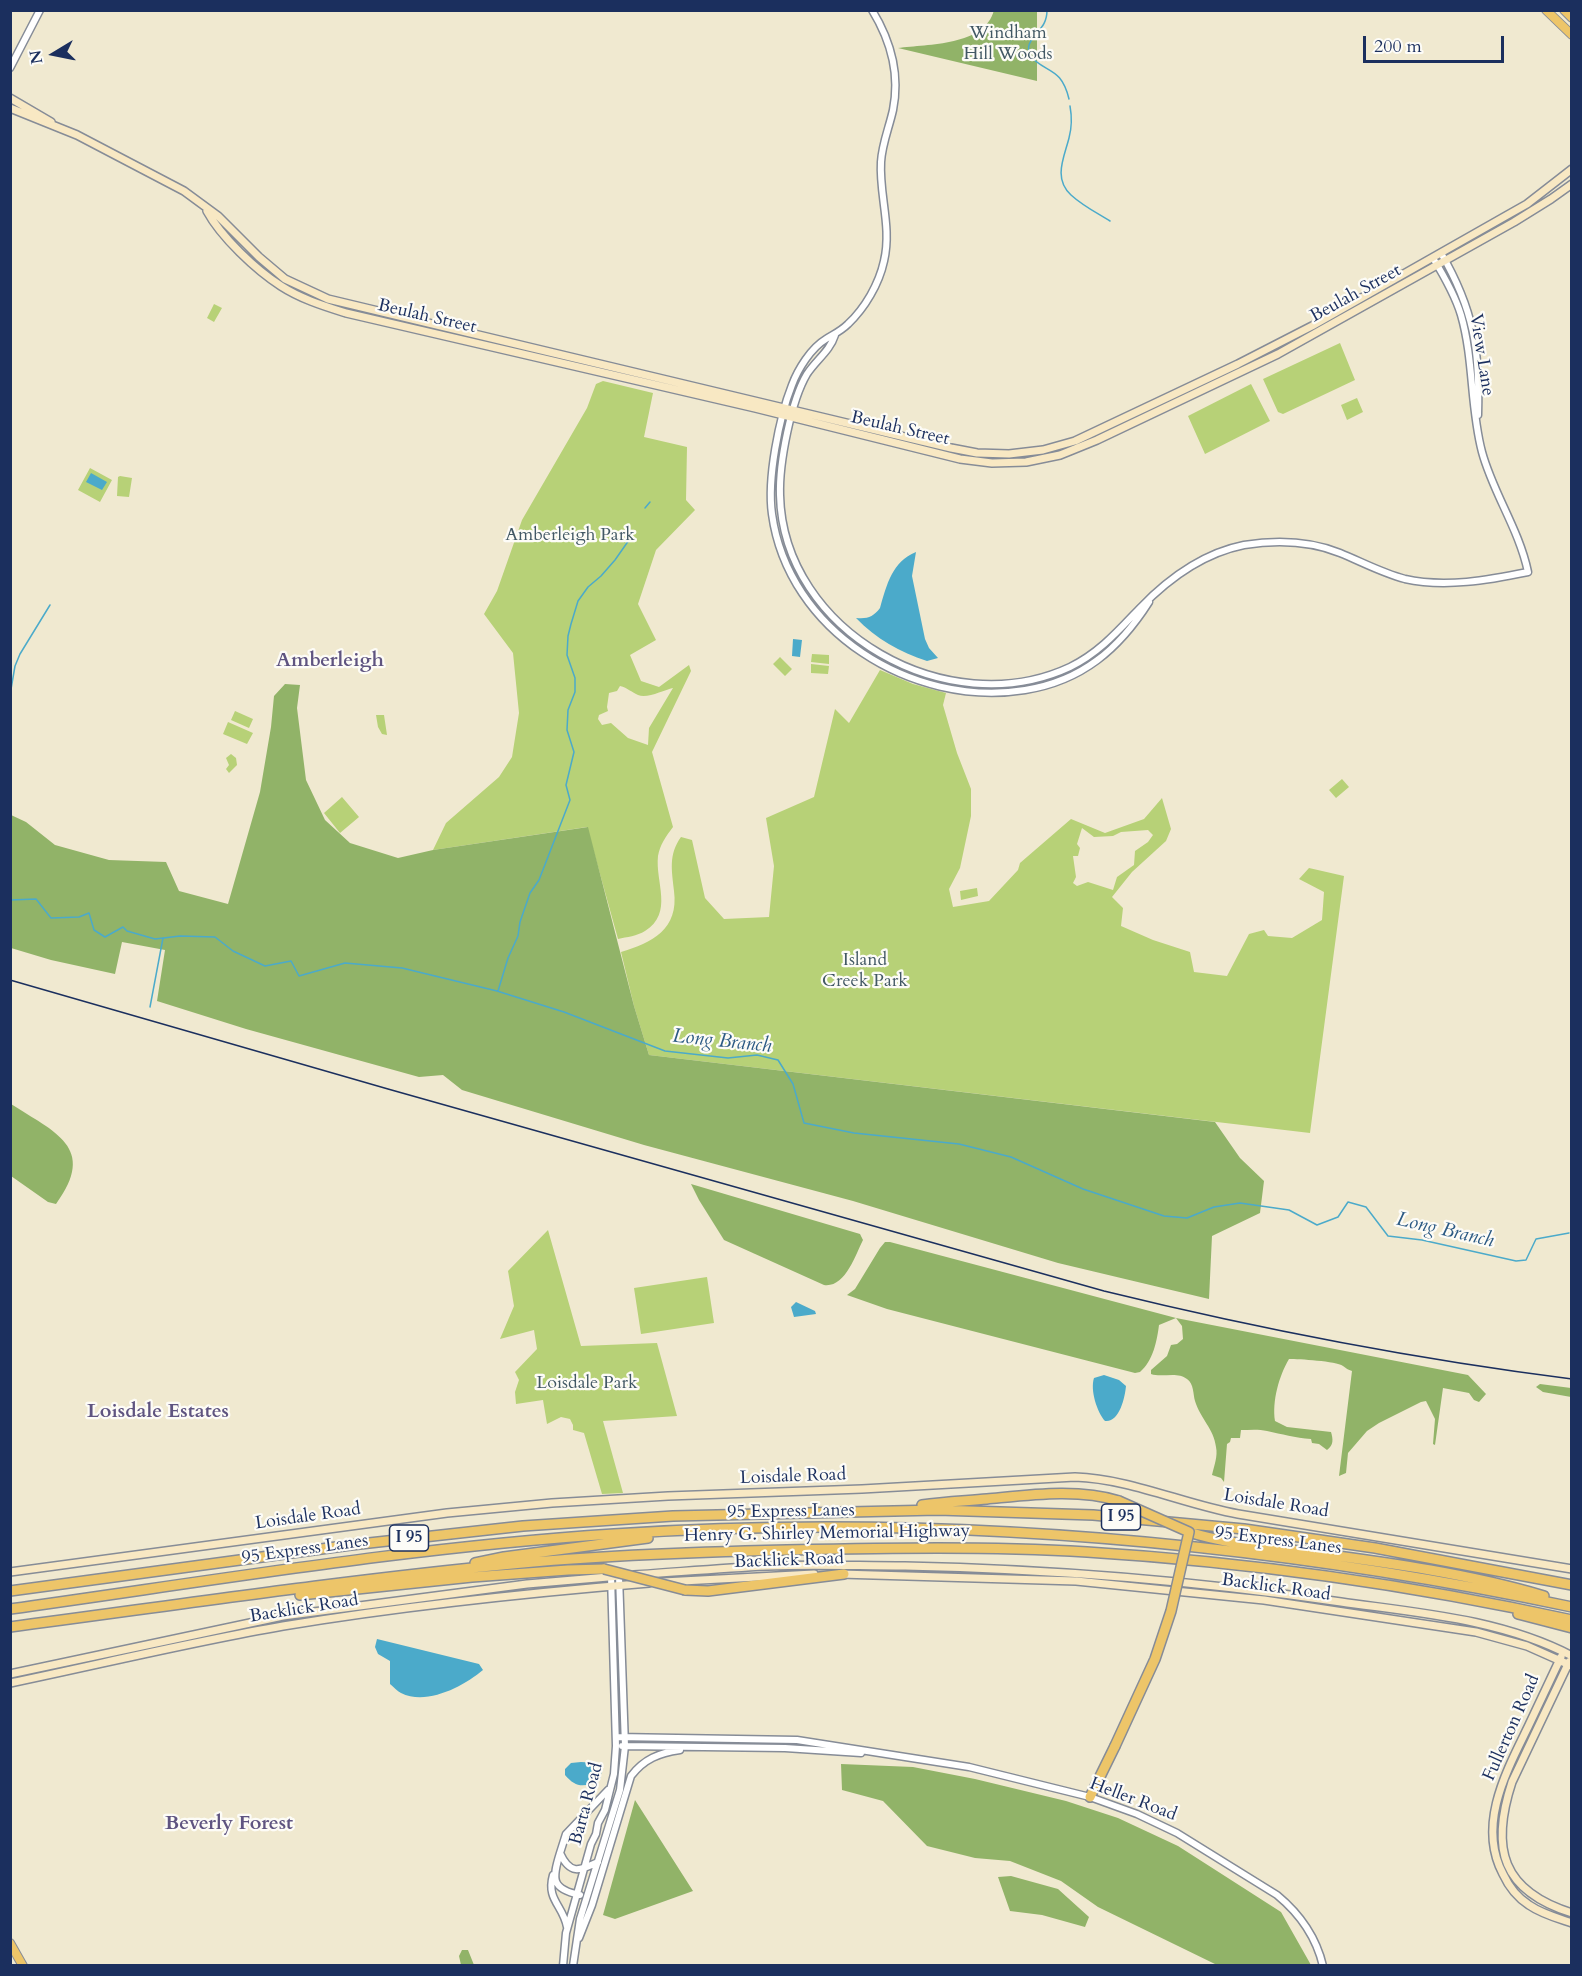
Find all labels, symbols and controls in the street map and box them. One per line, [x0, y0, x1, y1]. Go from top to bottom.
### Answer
park label: Windham Hill Woods [963, 23, 1053, 66]
north arrow [24, 24, 84, 84]
scale bar [1366, 24, 1507, 62]
text: 200 m [1374, 34, 1422, 59]
text: N [24, 48, 48, 66]
street label: Beulah Street [1307, 260, 1405, 328]
street label: Beulah Street [376, 295, 478, 339]
street label: View Lane [1464, 312, 1498, 398]
street label: Beulah Street [849, 407, 951, 451]
park label: Amberleigh Park [505, 525, 635, 547]
district label: Amberleigh [276, 649, 384, 673]
park label: Island Creek Park [822, 950, 908, 992]
water label: Long Branch [671, 1025, 773, 1059]
water label: Long Branch [1394, 1208, 1496, 1254]
park label: Loisdale Park [536, 1373, 638, 1395]
district label: Loisdale Estates [87, 1400, 229, 1424]
street label: Loisdale Road [740, 1464, 846, 1490]
street label: Loisdale Road [1222, 1485, 1330, 1523]
street label: Loisdale Road [254, 1499, 362, 1535]
street label: 95 Express Lanes [727, 1500, 855, 1524]
road number: I 95 [1102, 1504, 1140, 1530]
street label: Henry G. Shirley Memorial Highway [684, 1521, 970, 1547]
street label: 95 Express Lanes [1213, 1523, 1343, 1559]
road number: I 95 [390, 1525, 428, 1551]
street label: 95 Express Lanes [240, 1530, 370, 1570]
street label: Backlick Road [734, 1548, 844, 1574]
street label: Backlick Road [1220, 1570, 1332, 1606]
street label: Backlick Road [248, 1590, 360, 1628]
street label: Fullerton Road [1479, 1672, 1545, 1784]
street label: Barta Road [566, 1760, 608, 1848]
street label: Heller Road [1086, 1774, 1180, 1826]
district label: Beverly Forest [165, 1812, 293, 1836]

